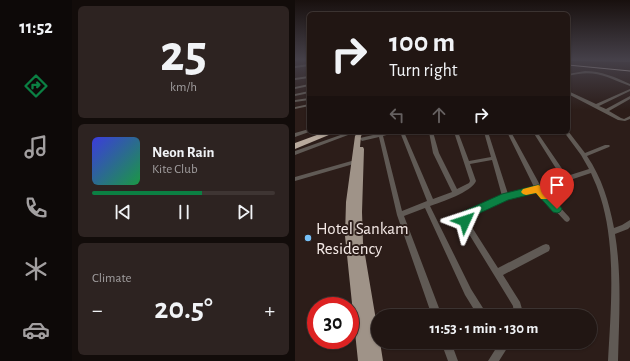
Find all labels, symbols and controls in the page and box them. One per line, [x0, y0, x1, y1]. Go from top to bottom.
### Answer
text: 11:52 [19, 19, 53, 37]
text: 25 [160, 28, 207, 80]
icon: right [323, 28, 375, 80]
text: 100 m [389, 29, 455, 57]
text: Turn right [389, 62, 458, 80]
icon: directions [22, 72, 50, 100]
text: km/h [170, 81, 197, 94]
icon: left [386, 104, 408, 126]
icon: ahead [428, 104, 450, 126]
icon: right [470, 104, 492, 126]
icon: music [22, 133, 50, 161]
text: Neon Rain [152, 145, 214, 160]
text: Kite Club [152, 163, 198, 176]
pin [540, 168, 574, 209]
icon: arrive [546, 174, 568, 196]
icon: phone [22, 194, 50, 222]
position arrow [444, 200, 486, 242]
icon: previous [112, 201, 134, 223]
icon: pause [173, 201, 195, 223]
icon: next [234, 201, 256, 223]
place label: Hotel Sankam Residency [316, 220, 409, 258]
marker: Hotel Sankam Residency [303, 233, 313, 243]
icon: climate [22, 255, 50, 283]
text: Climate [92, 272, 131, 285]
text: 20.5° [154, 294, 213, 324]
speed limit sign: 30 [307, 297, 359, 349]
text: − [92, 299, 103, 321]
text: + [264, 299, 275, 321]
icon: car [22, 316, 50, 344]
text: 11:53 · 1 min · 130 m [430, 321, 538, 336]

